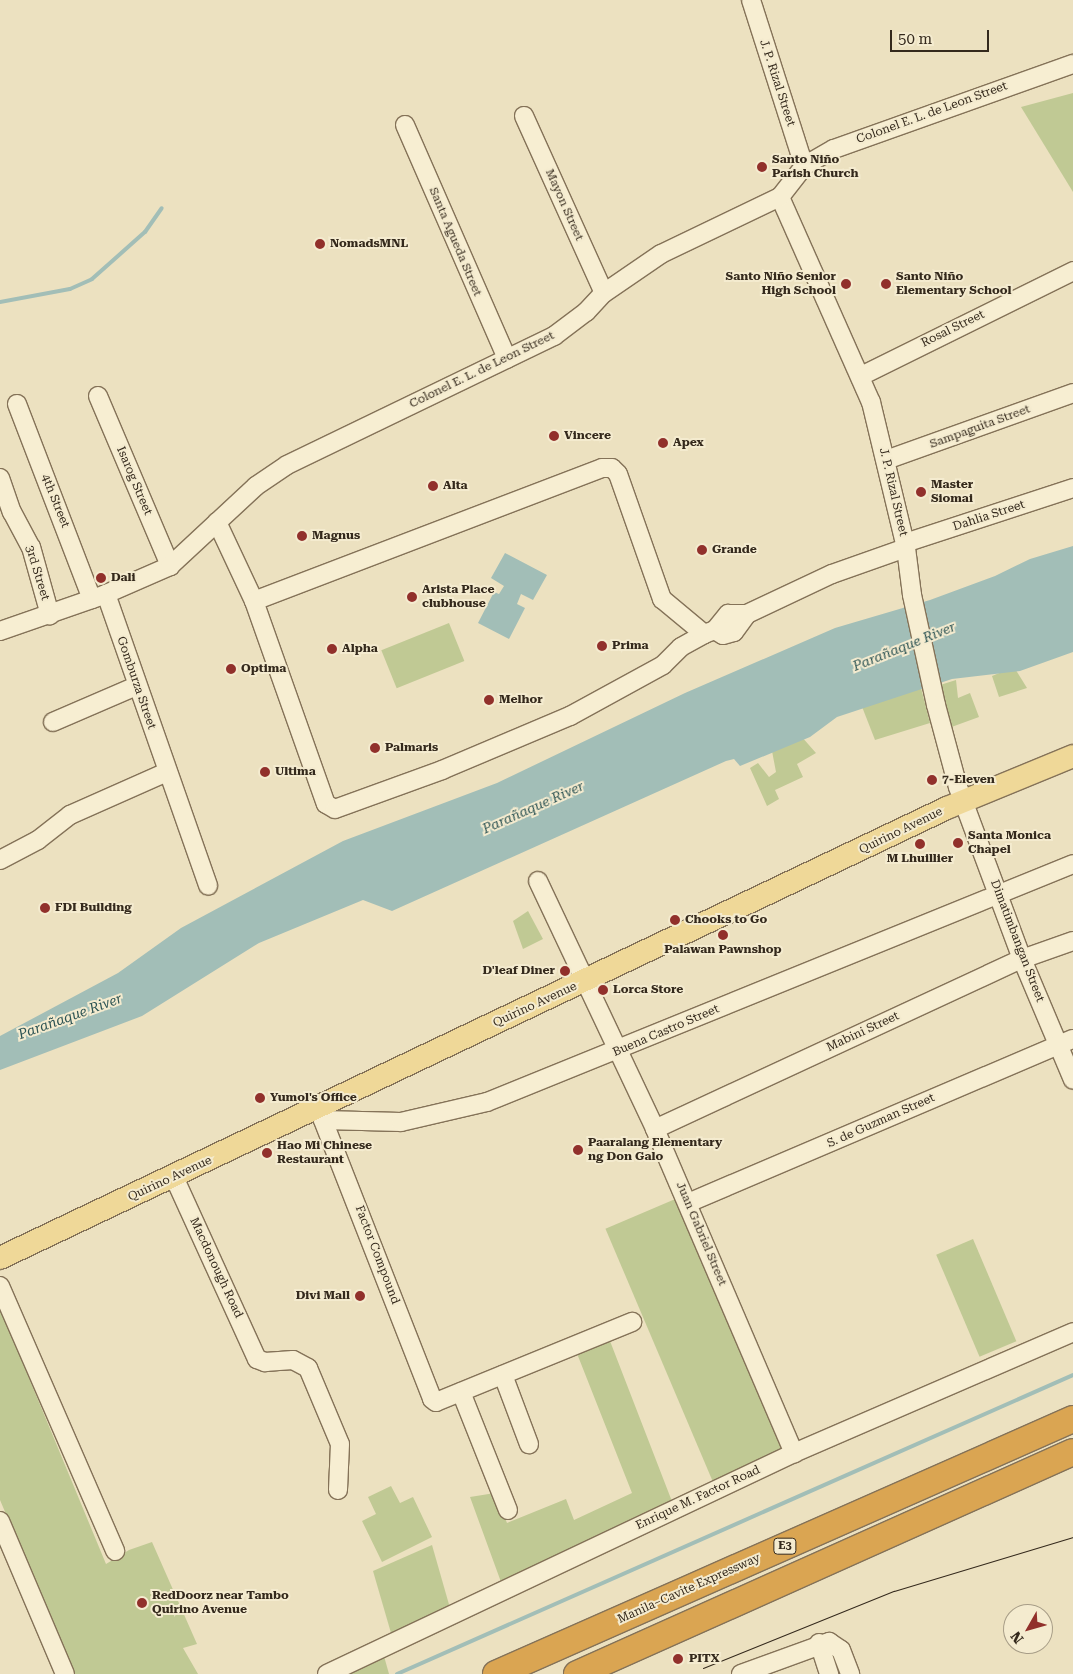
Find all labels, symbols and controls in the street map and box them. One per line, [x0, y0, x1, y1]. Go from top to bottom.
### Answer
scale bar [893, 20, 992, 52]
text: 50 m [898, 30, 932, 48]
street label: J. P. Rizal Street [756, 38, 798, 128]
street label: Colonel E. L. de Leon Street [855, 79, 1009, 147]
place label: Santo Niño Parish Church [772, 153, 858, 181]
marker: Santo Niño Parish Church [756, 161, 768, 173]
street label: Mayon Street [542, 167, 586, 243]
street label: Santa Agueda Street [426, 185, 484, 299]
place label: NomadsMNL [330, 237, 408, 251]
marker: NomadsMNL [314, 238, 326, 250]
place label: Santo Niño Senior High School [726, 270, 836, 298]
place label: Santo Niño Elementary School [896, 270, 1011, 298]
marker: Santo Niño Senior High School [840, 278, 852, 290]
marker: Santo Niño Elementary School [880, 278, 892, 290]
street label: Rosal Street [919, 307, 987, 351]
street label: Colonel E. L. de Leon Street [407, 329, 557, 411]
street label: Sampaguita Street [928, 402, 1032, 452]
place label: Vincere [564, 429, 611, 443]
marker: Vincere [548, 430, 560, 442]
place label: Apex [673, 436, 704, 450]
marker: Apex [657, 437, 669, 449]
street label: Isarog Street [113, 445, 155, 517]
street label: J. P. Rizal Street [876, 446, 910, 538]
street label: 4th Street [38, 472, 72, 530]
place label: Master Siomai [931, 478, 973, 506]
place label: Alta [443, 479, 468, 493]
marker: Alta [427, 480, 439, 492]
marker: Master Siomai [915, 486, 927, 498]
street label: Dahlia Street [951, 498, 1027, 534]
place label: Magnus [312, 529, 360, 543]
marker: Magnus [296, 530, 308, 542]
place label: Grande [712, 543, 757, 557]
street label: 3rd Street [22, 544, 52, 602]
marker: Grande [696, 544, 708, 556]
place label: Dali [111, 571, 136, 585]
marker: Dali [95, 572, 107, 584]
place label: Arista Place clubhouse [422, 583, 494, 611]
marker: Arista Place clubhouse [406, 591, 418, 603]
water label: Parañaque River [850, 618, 958, 674]
street label: Gomburza Street [113, 635, 159, 731]
place label: Prima [612, 639, 649, 653]
marker: Prima [596, 640, 608, 652]
place label: Alpha [342, 642, 378, 656]
marker: Alpha [326, 643, 338, 655]
place label: Optima [241, 662, 286, 676]
marker: Optima [225, 663, 237, 675]
place label: Melhor [499, 693, 543, 707]
marker: Melhor [483, 694, 495, 706]
place label: Palmaris [385, 741, 438, 755]
marker: Palmaris [369, 742, 381, 754]
place label: Ultima [275, 765, 316, 779]
marker: Ultima [259, 766, 271, 778]
place label: 7-Eleven [942, 773, 995, 787]
marker: 7-Eleven [926, 774, 938, 786]
water label: Parañaque River [480, 777, 586, 837]
street label: Quirino Avenue [857, 805, 945, 857]
place label: Santa Monica Chapel [968, 829, 1051, 857]
marker: Santa Monica Chapel [952, 837, 964, 849]
marker: M Lhuillier [914, 838, 926, 850]
place label: M Lhuillier [887, 852, 953, 866]
street label: Dimatimbangan Street [987, 878, 1047, 1004]
place label: FDI Building [55, 901, 132, 915]
marker: FDI Building [39, 902, 51, 914]
place label: Chooks to Go [685, 913, 767, 927]
marker: Chooks to Go [669, 914, 681, 926]
marker: Palawan Pawnshop [717, 929, 729, 941]
place label: Palawan Pawnshop [664, 943, 782, 957]
place label: D'leaf Diner [483, 964, 555, 978]
marker: D'leaf Diner [559, 965, 571, 977]
street label: Quirino Avenue [491, 979, 579, 1031]
place label: Lorca Store [613, 983, 683, 997]
marker: Lorca Store [597, 984, 609, 996]
water label: Parañaque River [16, 989, 124, 1043]
street label: Buena Castro Street [611, 1002, 721, 1060]
street label: Mabini Street [824, 1009, 902, 1055]
place label: Yumol's Office [270, 1091, 357, 1105]
street label: S. de Guzman Street [825, 1091, 937, 1151]
marker: Yumol's Office [254, 1092, 266, 1104]
place label: Paaralang Elementary ng Don Galo [588, 1136, 722, 1164]
place label: Hao Mi Chinese Restaurant [277, 1139, 372, 1167]
marker: Paaralang Elementary ng Don Galo [572, 1144, 584, 1156]
marker: Hao Mi Chinese Restaurant [261, 1147, 273, 1159]
street label: Quirino Avenue [126, 1153, 214, 1205]
street label: Juan Gabriel Street [673, 1180, 729, 1288]
street label: Factor Compound [352, 1204, 402, 1306]
street label: Macdonough Road [186, 1215, 246, 1321]
place label: Divi Mall [296, 1289, 350, 1303]
marker: Divi Mall [354, 1290, 366, 1302]
street label: Enrique M. Factor Road [634, 1463, 762, 1533]
road number: E3 [772, 1538, 798, 1554]
street label: Manila–Cavite Expressway [615, 1551, 763, 1627]
place label: RedDoorz near Tambo Quirino Avenue [152, 1589, 289, 1617]
marker: RedDoorz near Tambo Quirino Avenue [136, 1597, 148, 1609]
north arrow [1003, 1604, 1053, 1654]
text: N [1007, 1628, 1027, 1647]
marker: PITX [671, 1652, 685, 1666]
place label: PITX [689, 1652, 720, 1666]

